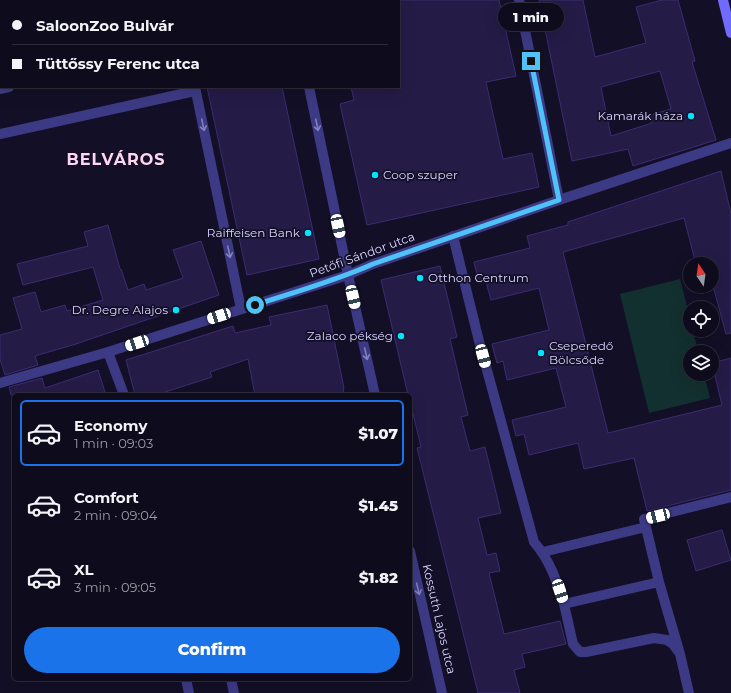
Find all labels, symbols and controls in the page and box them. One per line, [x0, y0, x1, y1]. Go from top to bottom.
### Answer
callout: 1 min [498, 3, 564, 31]
text: 1 min [513, 9, 549, 25]
text: SaloonZoo Bulvár [36, 16, 174, 35]
route end [522, 52, 540, 70]
text: Tüttőssy Ferenc utca [36, 54, 200, 73]
place label: Kamarák háza [598, 108, 683, 123]
marker: Kamarák háza [686, 111, 696, 121]
one-way arrow [199, 118, 207, 131]
one-way arrow [313, 118, 321, 131]
district label: BELVÁROS [67, 150, 165, 169]
place label: Coop szuper [383, 167, 458, 182]
marker: Coop szuper [370, 170, 380, 180]
car [330, 213, 346, 239]
place label: Raiffeisen Bank [207, 225, 301, 240]
marker: Raiffeisen Bank [303, 228, 313, 238]
street label: Petőfi Sándor utca [307, 228, 417, 281]
one-way arrow [225, 246, 233, 259]
north arrow [683, 257, 719, 293]
map controls [683, 257, 719, 381]
place label: Otthon Centrum [428, 270, 529, 285]
marker: Otthon Centrum [415, 273, 425, 283]
car [344, 284, 362, 310]
route start [246, 296, 264, 314]
button: locate [683, 301, 719, 337]
place label: Dr. Degre Alajos [72, 302, 168, 317]
marker: Dr. Degre Alajos [171, 305, 181, 315]
car [206, 307, 232, 325]
place label: Zalaco pékség [307, 328, 393, 343]
marker: Zalaco pékség [396, 331, 406, 341]
car [124, 334, 150, 352]
place label: Cseperedő Bölcsőde [549, 338, 613, 367]
car [474, 343, 492, 369]
button: layers [683, 345, 719, 381]
one-way arrow [363, 347, 371, 360]
marker: Cseperedő Bölcsőde [536, 348, 546, 358]
icon: car [26, 415, 62, 451]
text: Economy [74, 416, 147, 435]
text: $1.07 [359, 424, 398, 443]
text: 1 min · 09:03 [74, 435, 153, 451]
icon: car [26, 487, 62, 523]
text: Comfort [74, 488, 139, 507]
text: $1.45 [358, 496, 398, 515]
text: 2 min · 09:04 [74, 507, 157, 523]
car [645, 507, 671, 525]
icon: car [26, 559, 62, 595]
text: XL [74, 560, 93, 579]
street label: Kossuth Lajos utca [420, 563, 459, 675]
text: $1.82 [359, 568, 398, 587]
car [551, 578, 569, 604]
text: 3 min · 09:05 [74, 579, 156, 595]
one-way arrow [415, 582, 423, 595]
button: Confirm [24, 627, 400, 673]

